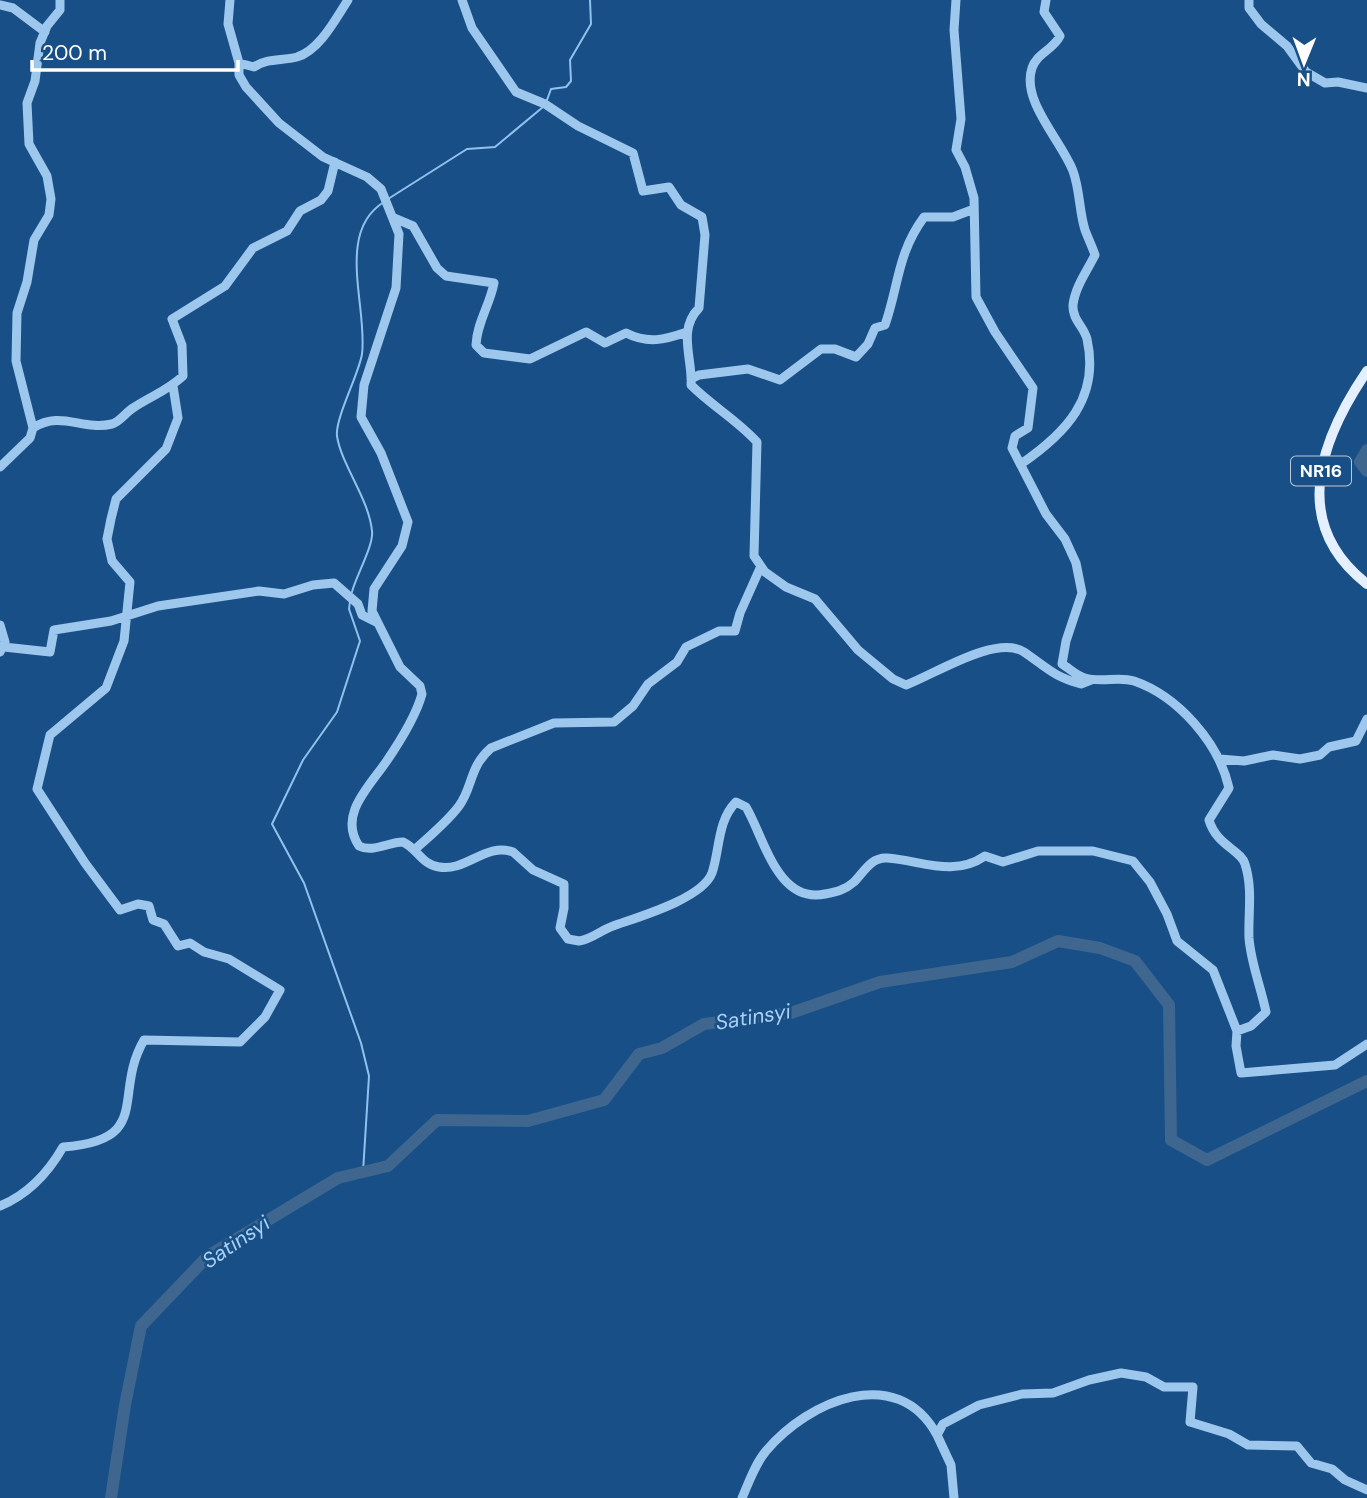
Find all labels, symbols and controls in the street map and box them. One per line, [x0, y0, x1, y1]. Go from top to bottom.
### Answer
scale bar [32, 28, 238, 72]
north arrow [1269, 28, 1339, 98]
text: 200 m [42, 39, 107, 67]
text: N [1297, 67, 1311, 92]
road number: NR16 [1291, 457, 1351, 486]
water label: Satinsyi [713, 997, 794, 1037]
water label: Satinsyi [197, 1209, 276, 1275]

